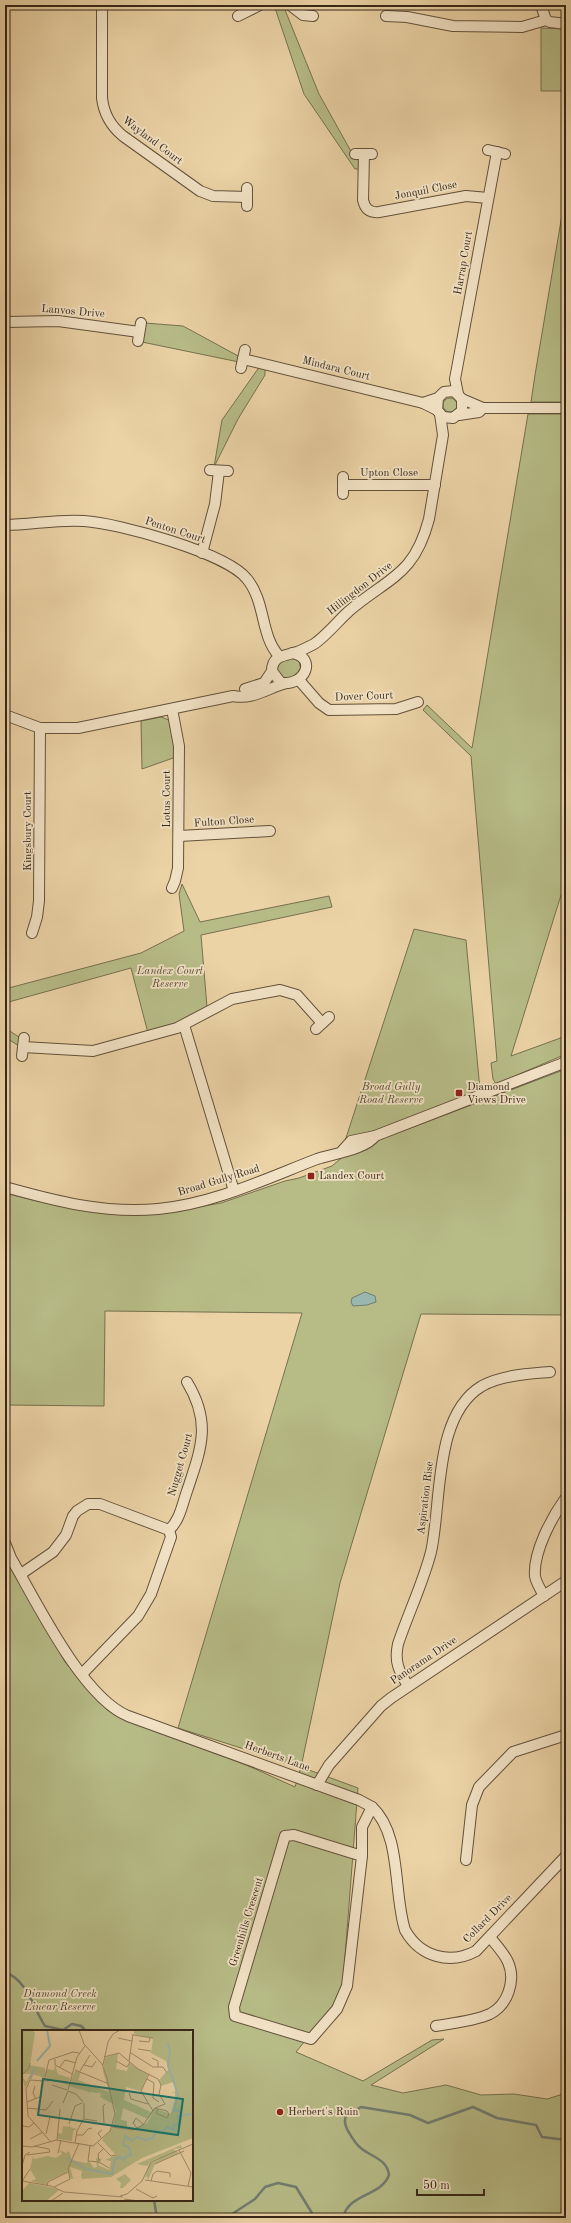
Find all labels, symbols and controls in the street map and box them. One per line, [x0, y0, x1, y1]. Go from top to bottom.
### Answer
street label: Wayland Court [120, 115, 184, 167]
street label: Jonquil Close [394, 180, 458, 202]
street label: Harrap Court [453, 230, 475, 296]
street label: Lanvos Drive [41, 304, 105, 320]
street label: Mindara Court [301, 355, 371, 383]
street label: Upton Close [360, 468, 418, 479]
street label: Penton Court [143, 516, 207, 546]
street label: Hillingdon Drive [325, 560, 395, 618]
street label: Dover Court [335, 690, 394, 704]
street label: Lotus Court [162, 770, 173, 828]
street label: Kingsbury Court [23, 791, 34, 871]
street label: Fulton Close [194, 814, 254, 830]
park label: Landex Court Reserve [136, 966, 204, 990]
park label: Broad Gully Road Reserve [358, 1082, 423, 1106]
place label: Diamond Views Drive [467, 1082, 526, 1106]
marker: Diamond Views Drive [454, 1088, 464, 1098]
street label: Broad Gully Road [177, 1163, 261, 1199]
marker: Landex Court [306, 1171, 316, 1181]
place label: Landex Court [319, 1171, 385, 1182]
street label: Nugget Court [167, 1432, 195, 1498]
street label: Aspiration Rise [416, 1461, 436, 1535]
street label: Panorama Drive [389, 1635, 459, 1687]
street label: Herberts Lane [243, 1740, 311, 1774]
street label: Greenhills Crescent [228, 1876, 266, 1968]
street label: Collard Drive [461, 1892, 515, 1946]
park label: Diamond Creek Linear Reserve [22, 1989, 97, 2013]
inset map [22, 2030, 193, 2201]
marker: Herbert's Ruin [275, 2107, 285, 2117]
place label: Herbert's Ruin [288, 2107, 359, 2118]
scale bar [417, 2171, 484, 2197]
text: 50 m [423, 2179, 450, 2192]

